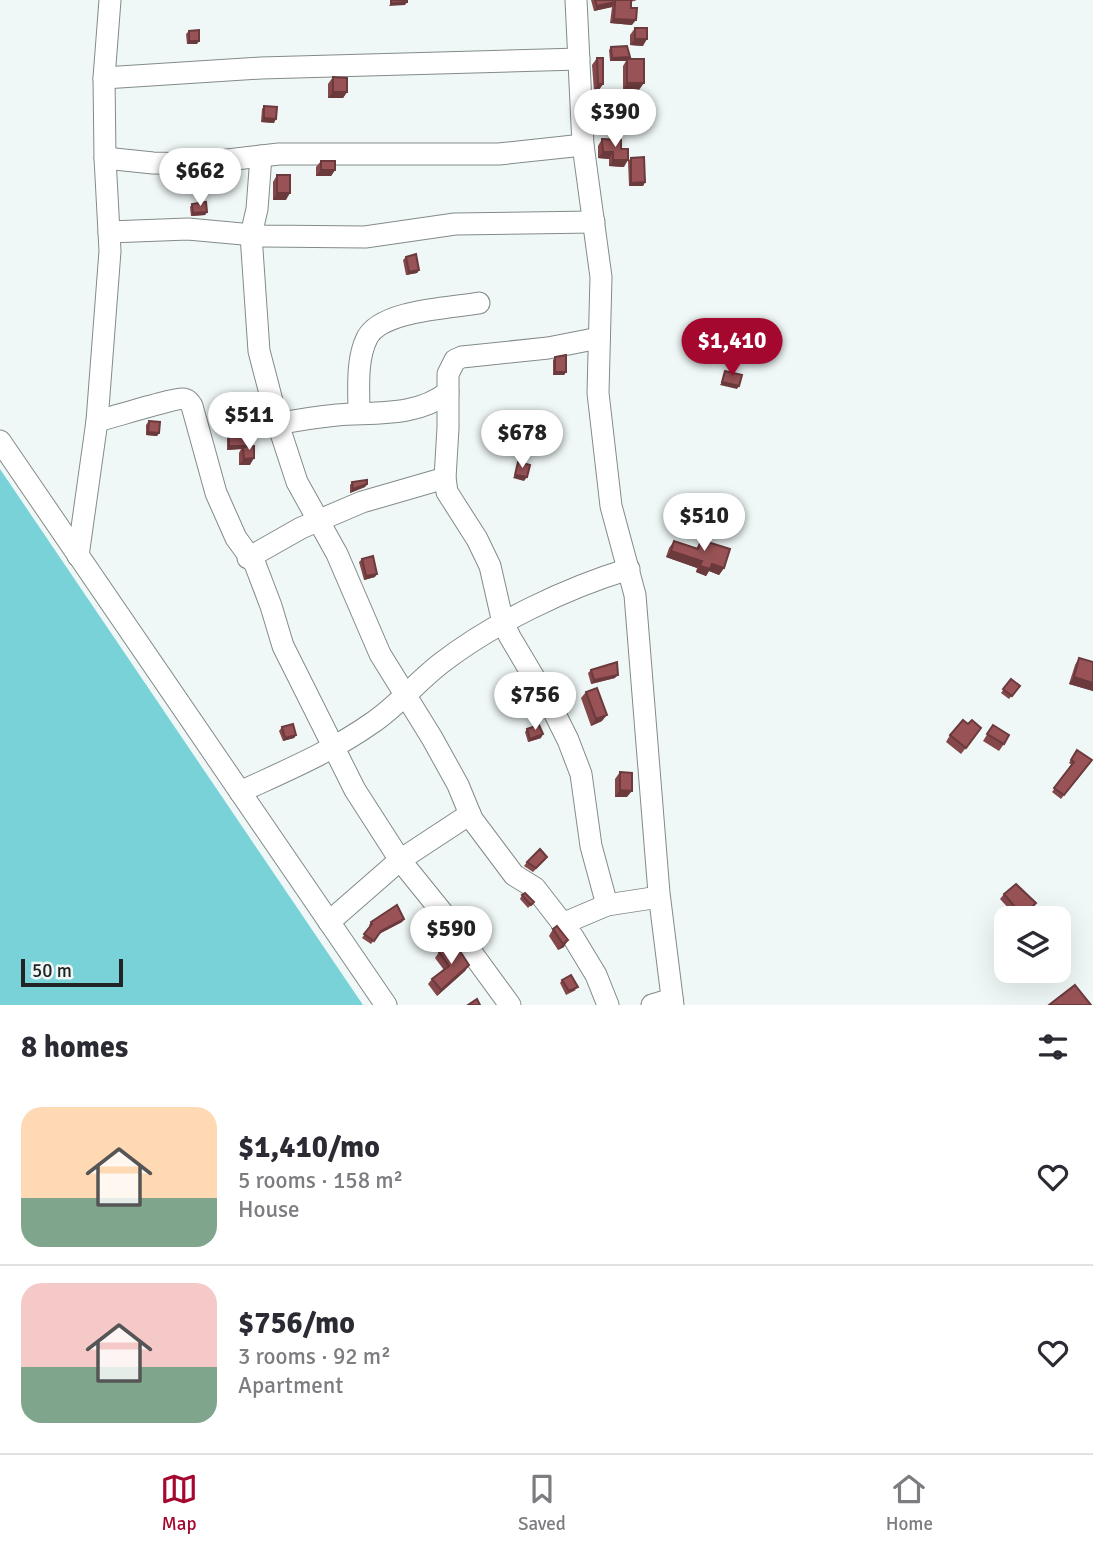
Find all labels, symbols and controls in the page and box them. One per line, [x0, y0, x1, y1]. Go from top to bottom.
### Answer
pin: $390 [574, 90, 656, 149]
text: $390 [590, 97, 640, 126]
pin: $662 [159, 148, 241, 208]
text: $662 [175, 156, 225, 185]
pin: $1,410 [675, 318, 789, 378]
text: $1,410 [698, 326, 766, 355]
pin: $511 [208, 392, 290, 452]
text: $511 [224, 400, 274, 429]
pin: $678 [481, 410, 563, 470]
text: $678 [497, 418, 547, 447]
pin: $510 [663, 494, 745, 553]
text: $510 [679, 501, 729, 530]
pin: $756 [494, 672, 576, 732]
text: $756 [510, 680, 560, 709]
pin: $590 [410, 906, 492, 966]
map controls [994, 906, 1071, 983]
button: layers [994, 906, 1071, 983]
text: $590 [426, 914, 476, 943]
scale bar [21, 956, 122, 988]
text: 50 m [32, 959, 72, 983]
icon: filters [1034, 1028, 1072, 1066]
text: 8 homes [21, 1029, 128, 1066]
text: $1,410/mo [238, 1129, 380, 1166]
icon: home [77, 1135, 161, 1219]
icon: heart [1034, 1158, 1072, 1196]
text: 5 rooms · 158 m² [238, 1166, 403, 1195]
text: House [238, 1195, 300, 1224]
text: $756/mo [238, 1305, 355, 1342]
icon: home [77, 1311, 161, 1395]
icon: heart [1034, 1334, 1072, 1372]
text: 3 rooms · 92 m² [238, 1342, 391, 1371]
text: Apartment [238, 1371, 343, 1400]
tab: Map [160, 1470, 198, 1536]
tab: Saved [518, 1470, 566, 1536]
tab: Home [886, 1470, 933, 1536]

